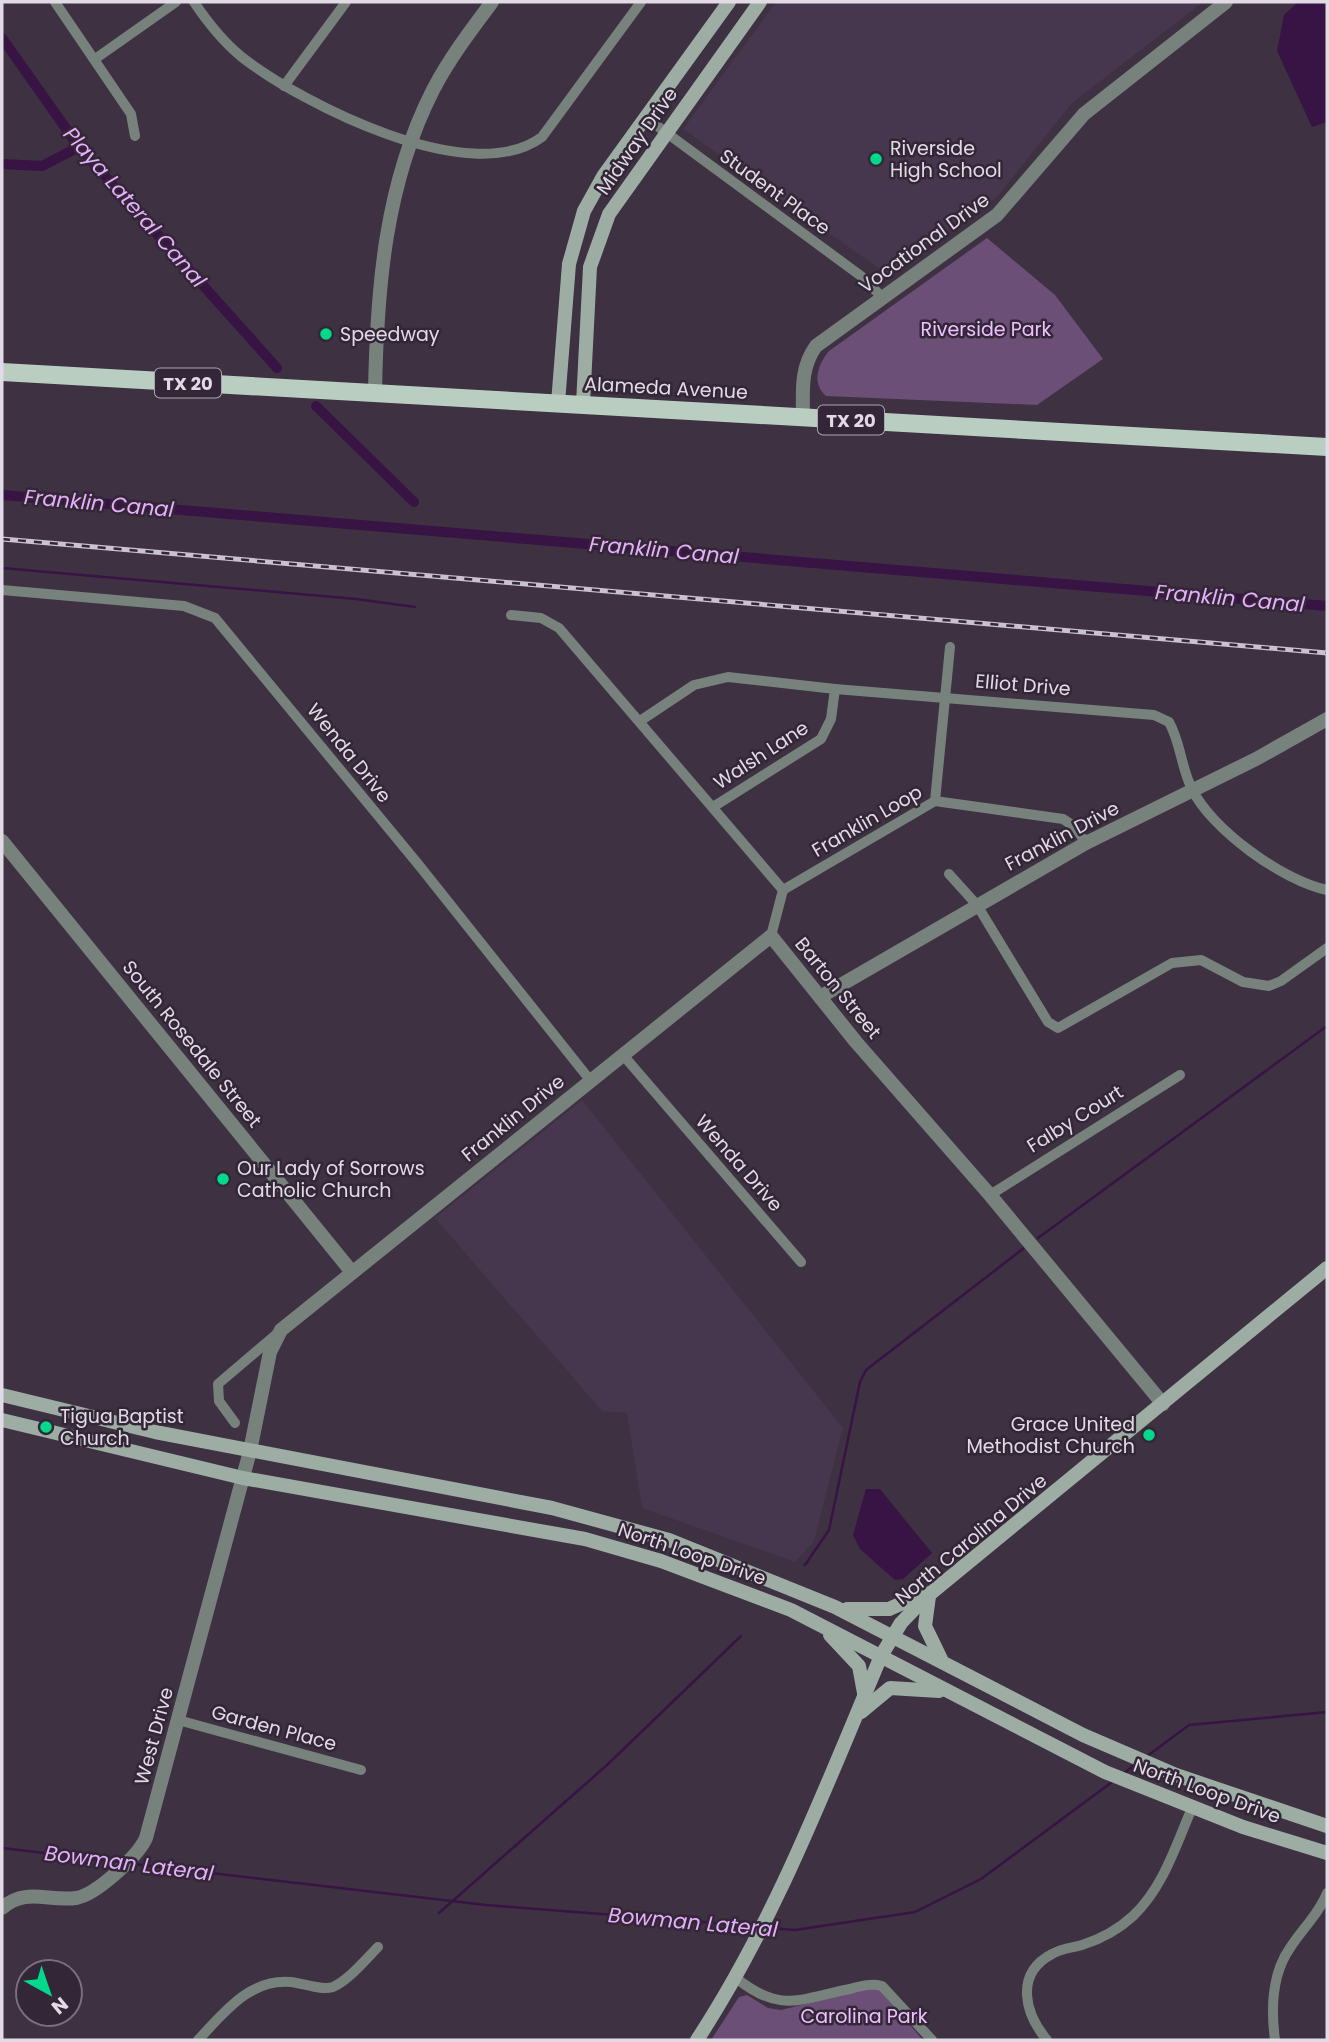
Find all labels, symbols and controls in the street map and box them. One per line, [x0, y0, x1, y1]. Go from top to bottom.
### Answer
street label: Midway Drive [590, 82, 684, 200]
water label: Playa Lateral Canal [57, 120, 214, 294]
place label: Riverside High School [890, 135, 1002, 184]
street label: Student Place [714, 143, 836, 241]
marker: Riverside High School [868, 151, 884, 167]
street label: Vocational Drive [853, 186, 995, 300]
park label: Riverside Park [921, 316, 1052, 343]
place label: Speedway [340, 321, 440, 348]
marker: Speedway [318, 326, 334, 342]
road number: TX 20 [155, 368, 221, 398]
street label: Alameda Avenue [584, 370, 748, 406]
road number: TX 20 [818, 406, 884, 434]
water label: Franklin Canal [23, 482, 176, 524]
water label: Franklin Canal [588, 529, 741, 571]
water label: Franklin Canal [1154, 577, 1307, 619]
street label: Elliot Drive [974, 667, 1072, 703]
street label: Wenda Drive [300, 698, 398, 808]
street label: Walsh Lane [708, 714, 814, 796]
street label: Franklin Loop [807, 778, 927, 864]
street label: Franklin Drive [1000, 795, 1124, 877]
street label: Barton Street [789, 932, 887, 1045]
street label: South Rosedale Street [116, 955, 268, 1133]
street label: Franklin Drive [456, 1068, 570, 1168]
street label: Falby Court [1022, 1079, 1128, 1159]
street label: Wenda Drive [689, 1109, 789, 1217]
place label: Our Lady of Sorrows Catholic Church [237, 1155, 425, 1204]
marker: Our Lady of Sorrows Catholic Church [215, 1171, 231, 1187]
place label: Tigua Baptist Church [60, 1403, 184, 1452]
place label: Grace United Methodist Church [966, 1411, 1135, 1460]
marker: Tigua Baptist Church [38, 1419, 54, 1435]
marker: Grace United Methodist Church [1141, 1427, 1157, 1443]
street label: North Carolina Drive [889, 1467, 1053, 1611]
street label: North Loop Drive [614, 1516, 770, 1592]
street label: West Drive [128, 1684, 180, 1788]
street label: Garden Place [208, 1698, 340, 1758]
street label: North Loop Drive [1130, 1752, 1284, 1830]
water label: Bowman Lateral [43, 1838, 216, 1888]
water label: Bowman Lateral [607, 1900, 780, 1944]
north arrow [14, 1958, 84, 2028]
text: N [45, 1991, 74, 2021]
park label: Carolina Park [801, 2003, 928, 2030]

